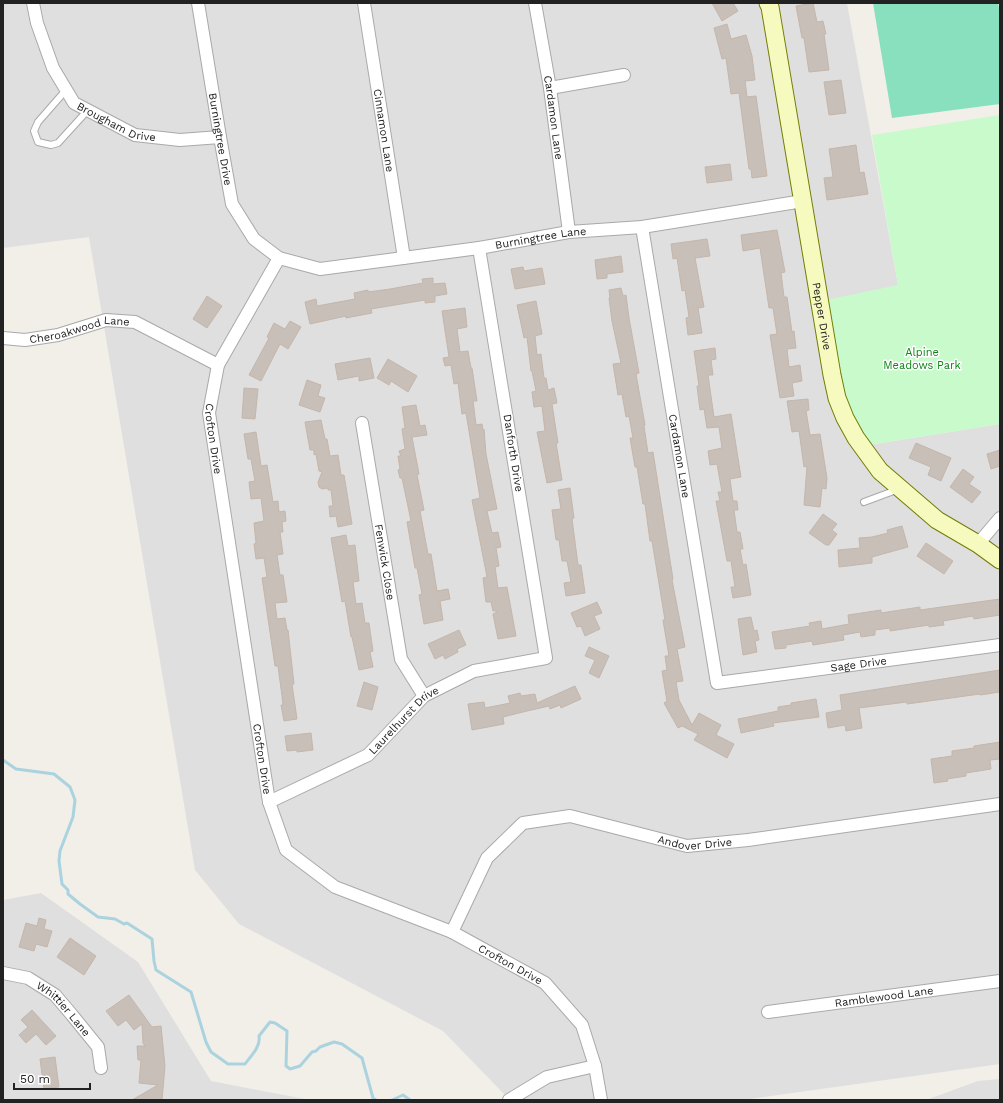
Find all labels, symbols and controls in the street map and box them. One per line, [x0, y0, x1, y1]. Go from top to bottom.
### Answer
street label: Cardamon Lane [541, 74, 566, 160]
street label: Cinnamon Lane [371, 88, 397, 173]
street label: Burningtree Drive [206, 92, 235, 186]
street label: Brougham Drive [75, 99, 156, 144]
street label: Burningtree Lane [494, 224, 587, 252]
street label: Pepper Drive [810, 281, 834, 351]
street label: Cheroakwood Lane [28, 313, 130, 346]
park label: Alpine Meadows Park [883, 346, 961, 372]
street label: Crofton Drive [202, 402, 225, 475]
street label: Danforth Drive [500, 413, 526, 493]
street label: Cardamon Lane [666, 413, 693, 499]
street label: Fenwick Close [372, 523, 398, 601]
street label: Sage Drive [830, 654, 888, 674]
street label: Laurelhurst Drive [366, 683, 441, 757]
street label: Crofton Drive [250, 723, 274, 795]
street label: Andover Drive [656, 832, 733, 853]
street label: Crofton Drive [476, 941, 545, 987]
street label: Whittier Lane [34, 979, 93, 1039]
street label: Ramblewood Lane [834, 983, 934, 1010]
scale bar [14, 1065, 90, 1091]
text: 50 m [20, 1072, 50, 1086]

